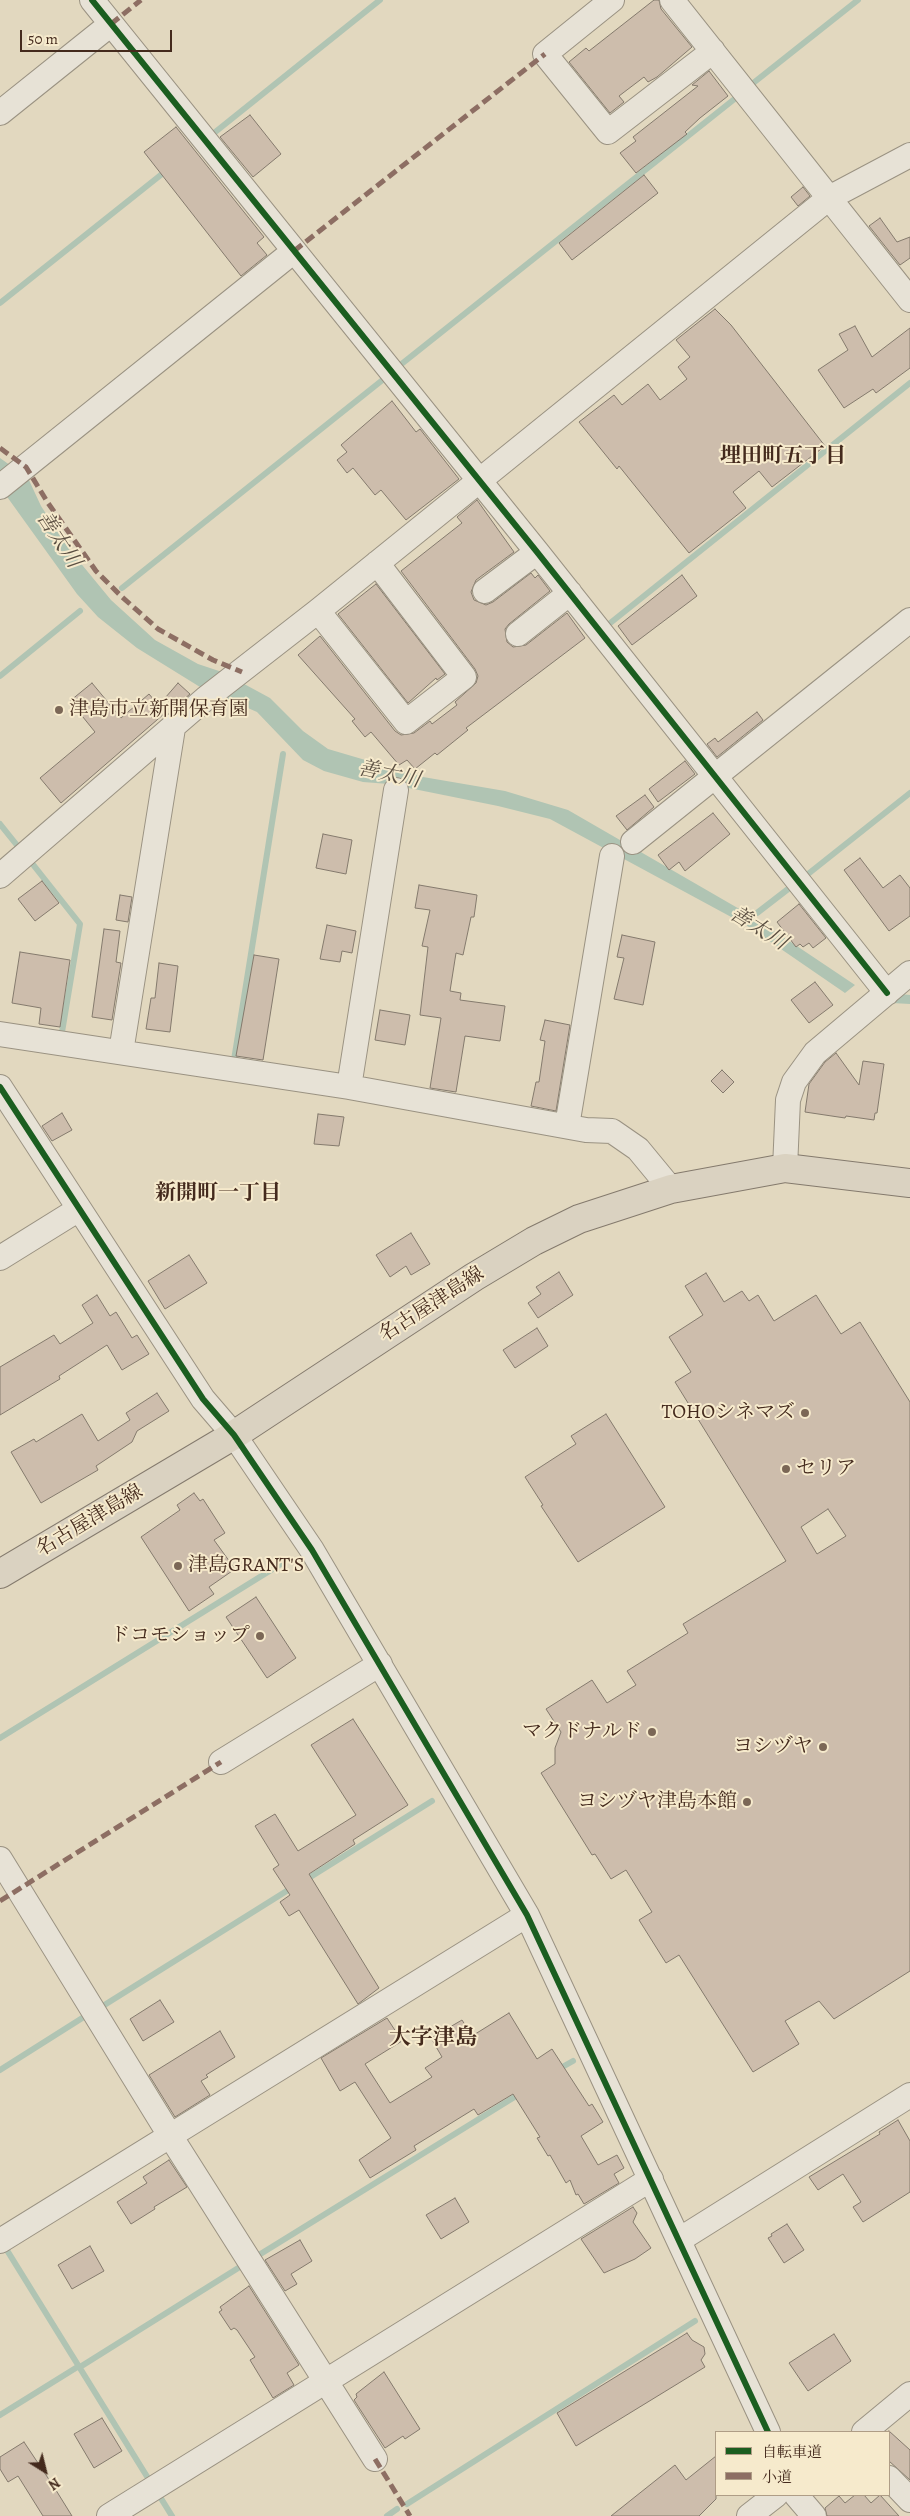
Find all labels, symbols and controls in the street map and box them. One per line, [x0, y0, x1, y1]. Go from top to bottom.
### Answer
scale bar [22, 20, 175, 52]
text: 50 m [28, 29, 58, 49]
district label: 埋田町五丁目 [720, 444, 846, 470]
water label: 善太川 [30, 507, 86, 573]
place label: 津島市立新開保育園 [69, 698, 249, 722]
marker: 津島市立新開保育園 [53, 704, 65, 716]
water label: 善太川 [356, 756, 422, 794]
water label: 善太川 [725, 902, 791, 956]
district label: 新開町一丁目 [155, 1181, 281, 1207]
street label: 名古屋津島線 [375, 1262, 489, 1348]
place label: TOHOシネマズ [662, 1401, 795, 1425]
marker: TOHOシネマズ [799, 1407, 811, 1419]
place label: セリア [796, 1457, 856, 1481]
marker: セリア [780, 1463, 792, 1475]
street label: 名古屋津島線 [32, 1480, 148, 1562]
place label: 津島GRANT'S [188, 1554, 304, 1578]
marker: 津島GRANT'S [172, 1560, 184, 1572]
place label: ドコモショップ [110, 1624, 250, 1648]
marker: ドコモショップ [254, 1630, 266, 1642]
place label: マクドナルド [522, 1720, 642, 1744]
marker: マクドナルド [646, 1726, 658, 1738]
place label: ヨシヅヤ [733, 1735, 813, 1759]
marker: ヨシヅヤ [817, 1741, 829, 1753]
place label: ヨシヅヤ津島本館 [577, 1790, 737, 1814]
marker: ヨシヅヤ津島本館 [741, 1796, 753, 1808]
district label: 大字津島 [389, 2026, 477, 2052]
legend [715, 2431, 890, 2496]
text: 自転車道 [762, 2442, 822, 2462]
north arrow [20, 2446, 70, 2496]
text: 小道 [762, 2467, 792, 2487]
text: N [44, 2473, 64, 2494]

